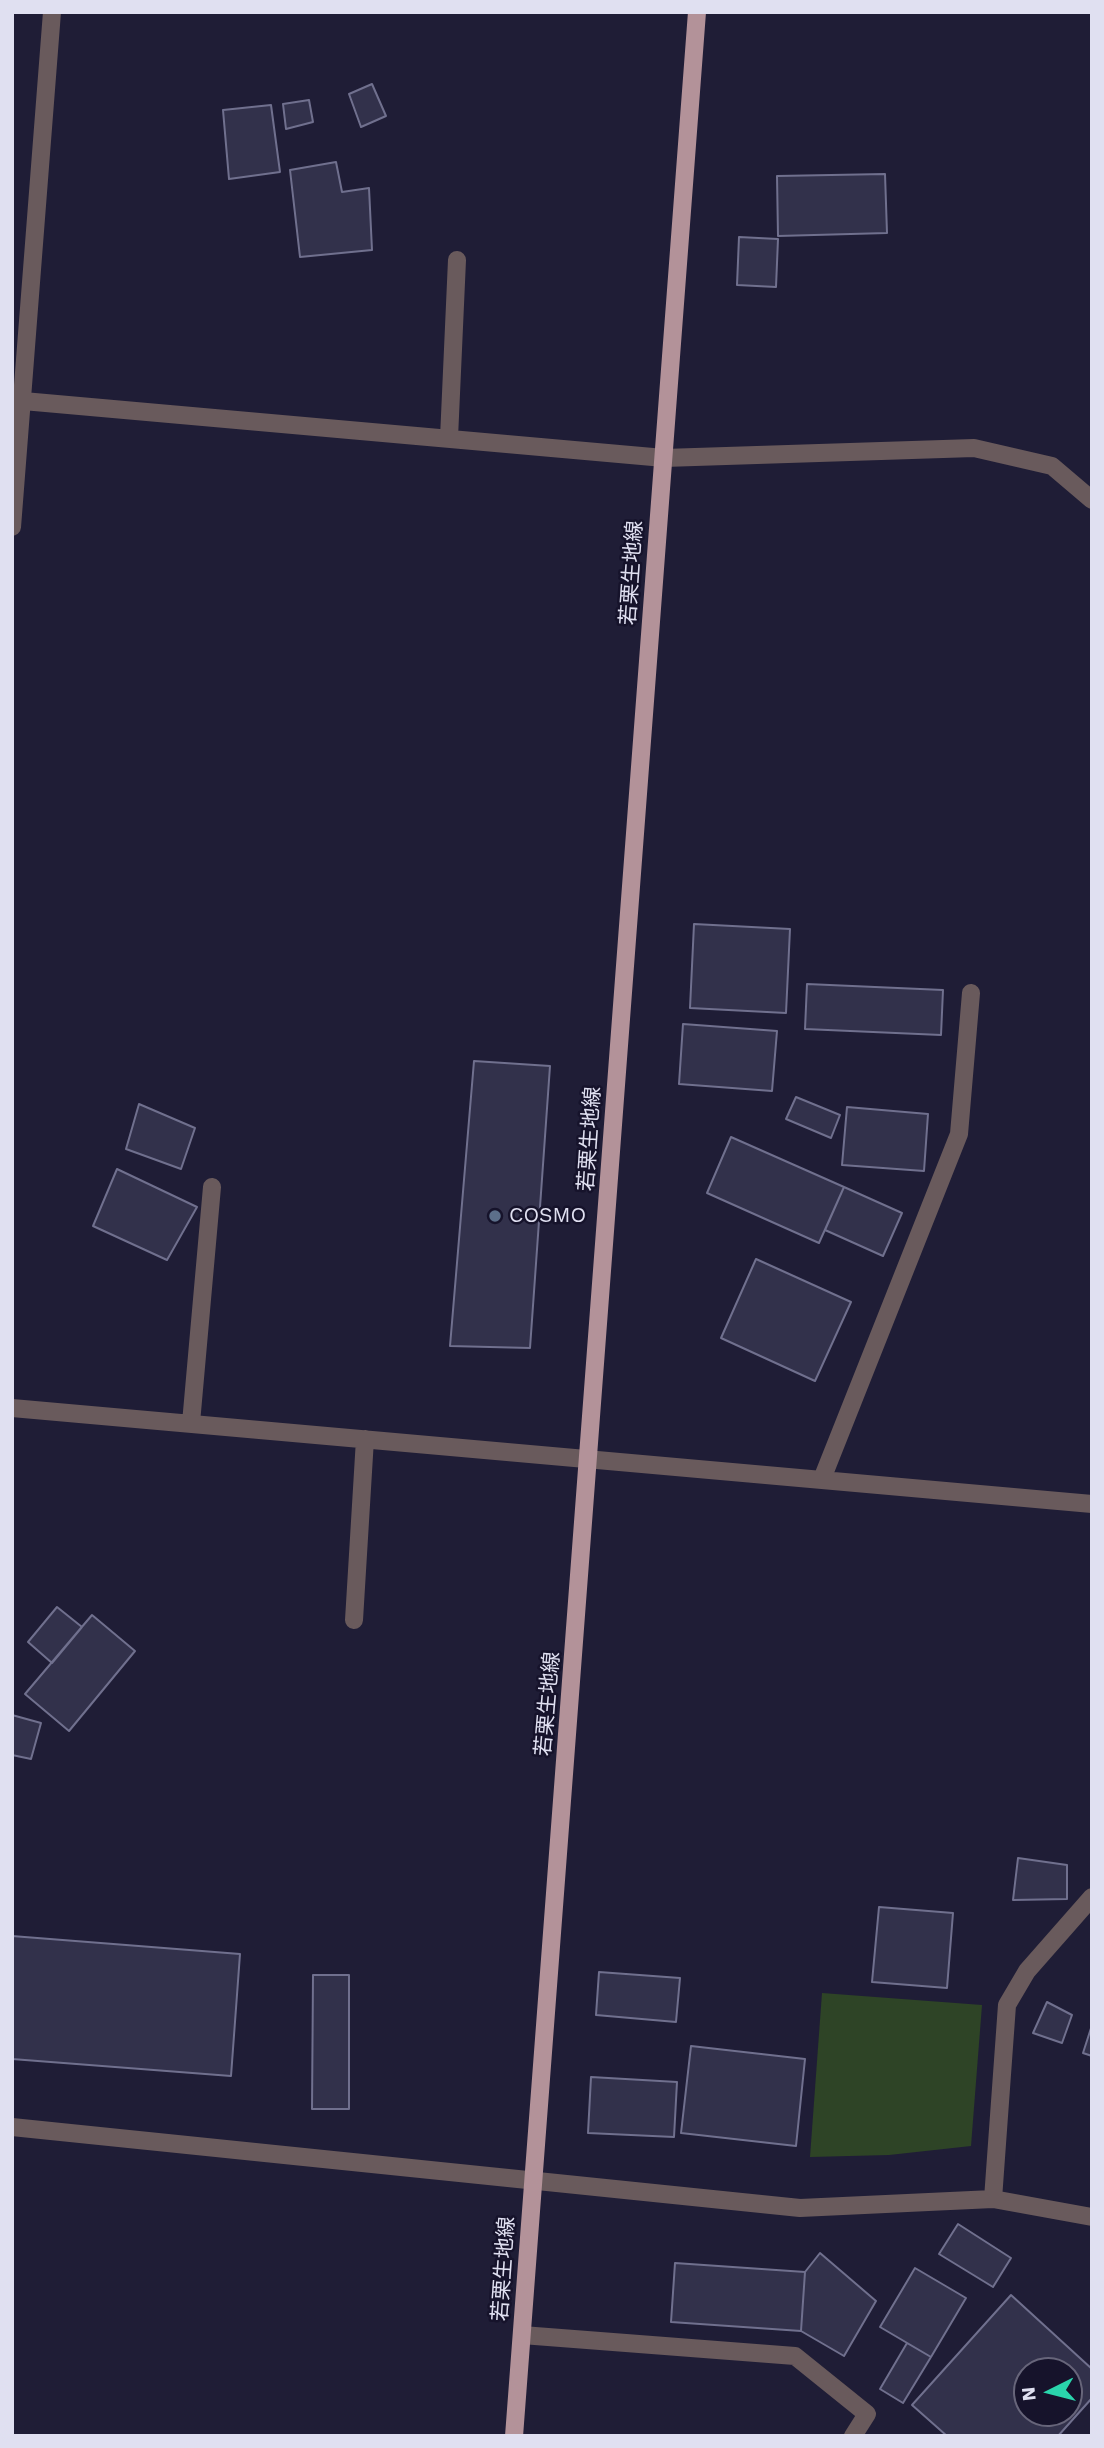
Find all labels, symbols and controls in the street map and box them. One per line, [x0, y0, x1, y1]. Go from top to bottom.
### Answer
street label: 若栗生地線 [616, 520, 648, 626]
street label: 若栗生地線 [574, 1086, 606, 1192]
place label: COSMO [509, 1203, 586, 1229]
marker: COSMO [487, 1208, 503, 1224]
street label: 若栗生地線 [531, 1651, 565, 1757]
street label: 若栗生地線 [488, 2216, 520, 2322]
north arrow [1013, 2357, 1083, 2427]
text: N [1016, 2386, 1041, 2402]

